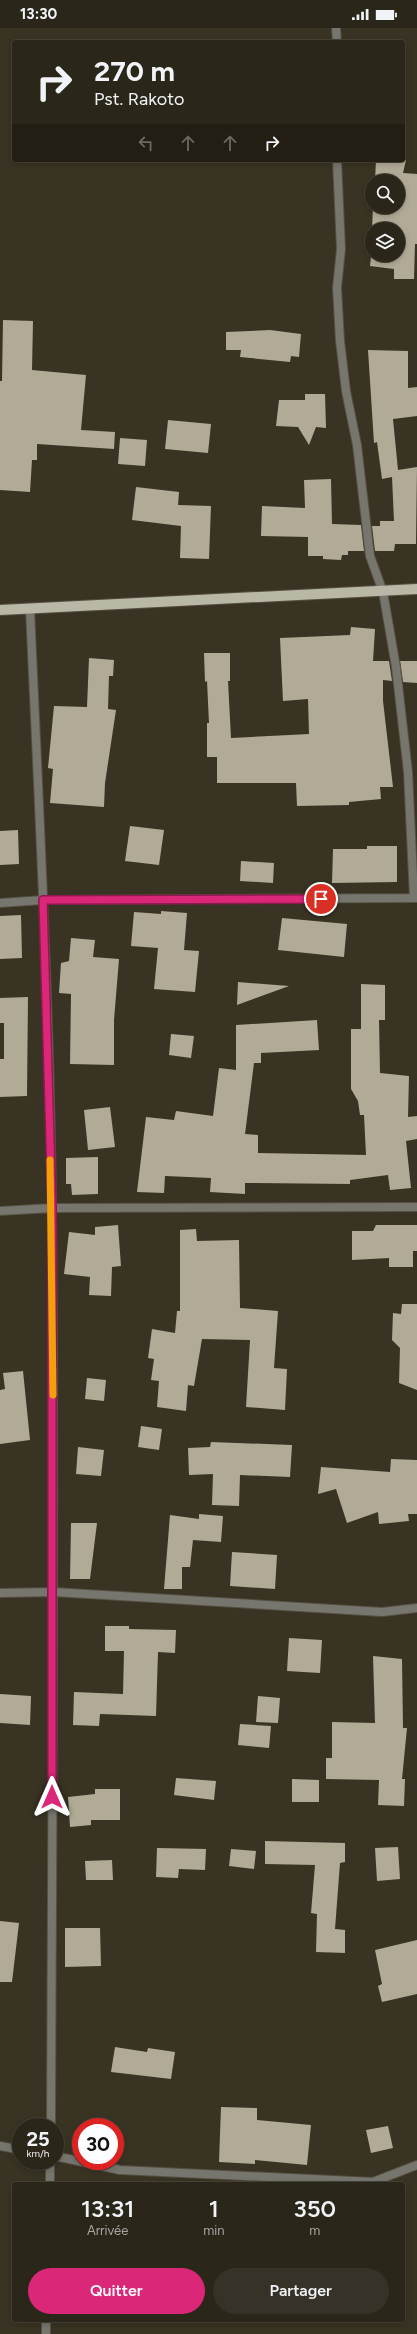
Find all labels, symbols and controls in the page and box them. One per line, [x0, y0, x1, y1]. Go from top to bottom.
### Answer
text: 13:30 [20, 5, 57, 23]
text: 270 m [94, 54, 175, 88]
icon: right [28, 56, 80, 108]
text: Pst. Rakoto [94, 88, 184, 110]
icon: left [135, 132, 157, 154]
icon: ahead [177, 132, 199, 154]
icon: ahead [219, 132, 241, 154]
icon: right [261, 132, 283, 154]
map controls [365, 174, 405, 262]
button: search [365, 174, 405, 214]
button: layers [365, 222, 405, 262]
pin [304, 882, 338, 916]
icon: arrive [310, 888, 332, 910]
position arrow [31, 1776, 73, 1818]
speed limit sign: 30 [72, 2118, 124, 2170]
text: 25 [26, 2127, 50, 2151]
text: km/h [27, 2147, 49, 2160]
text: 13:31 [81, 2194, 134, 2223]
text: 1 [209, 2194, 219, 2223]
text: 350 [293, 2194, 336, 2223]
text: Arrivée [87, 2223, 128, 2238]
text: min [203, 2223, 225, 2238]
text: m [309, 2223, 320, 2238]
button: Quitter [28, 2268, 205, 2314]
button: Partager [213, 2268, 389, 2314]

